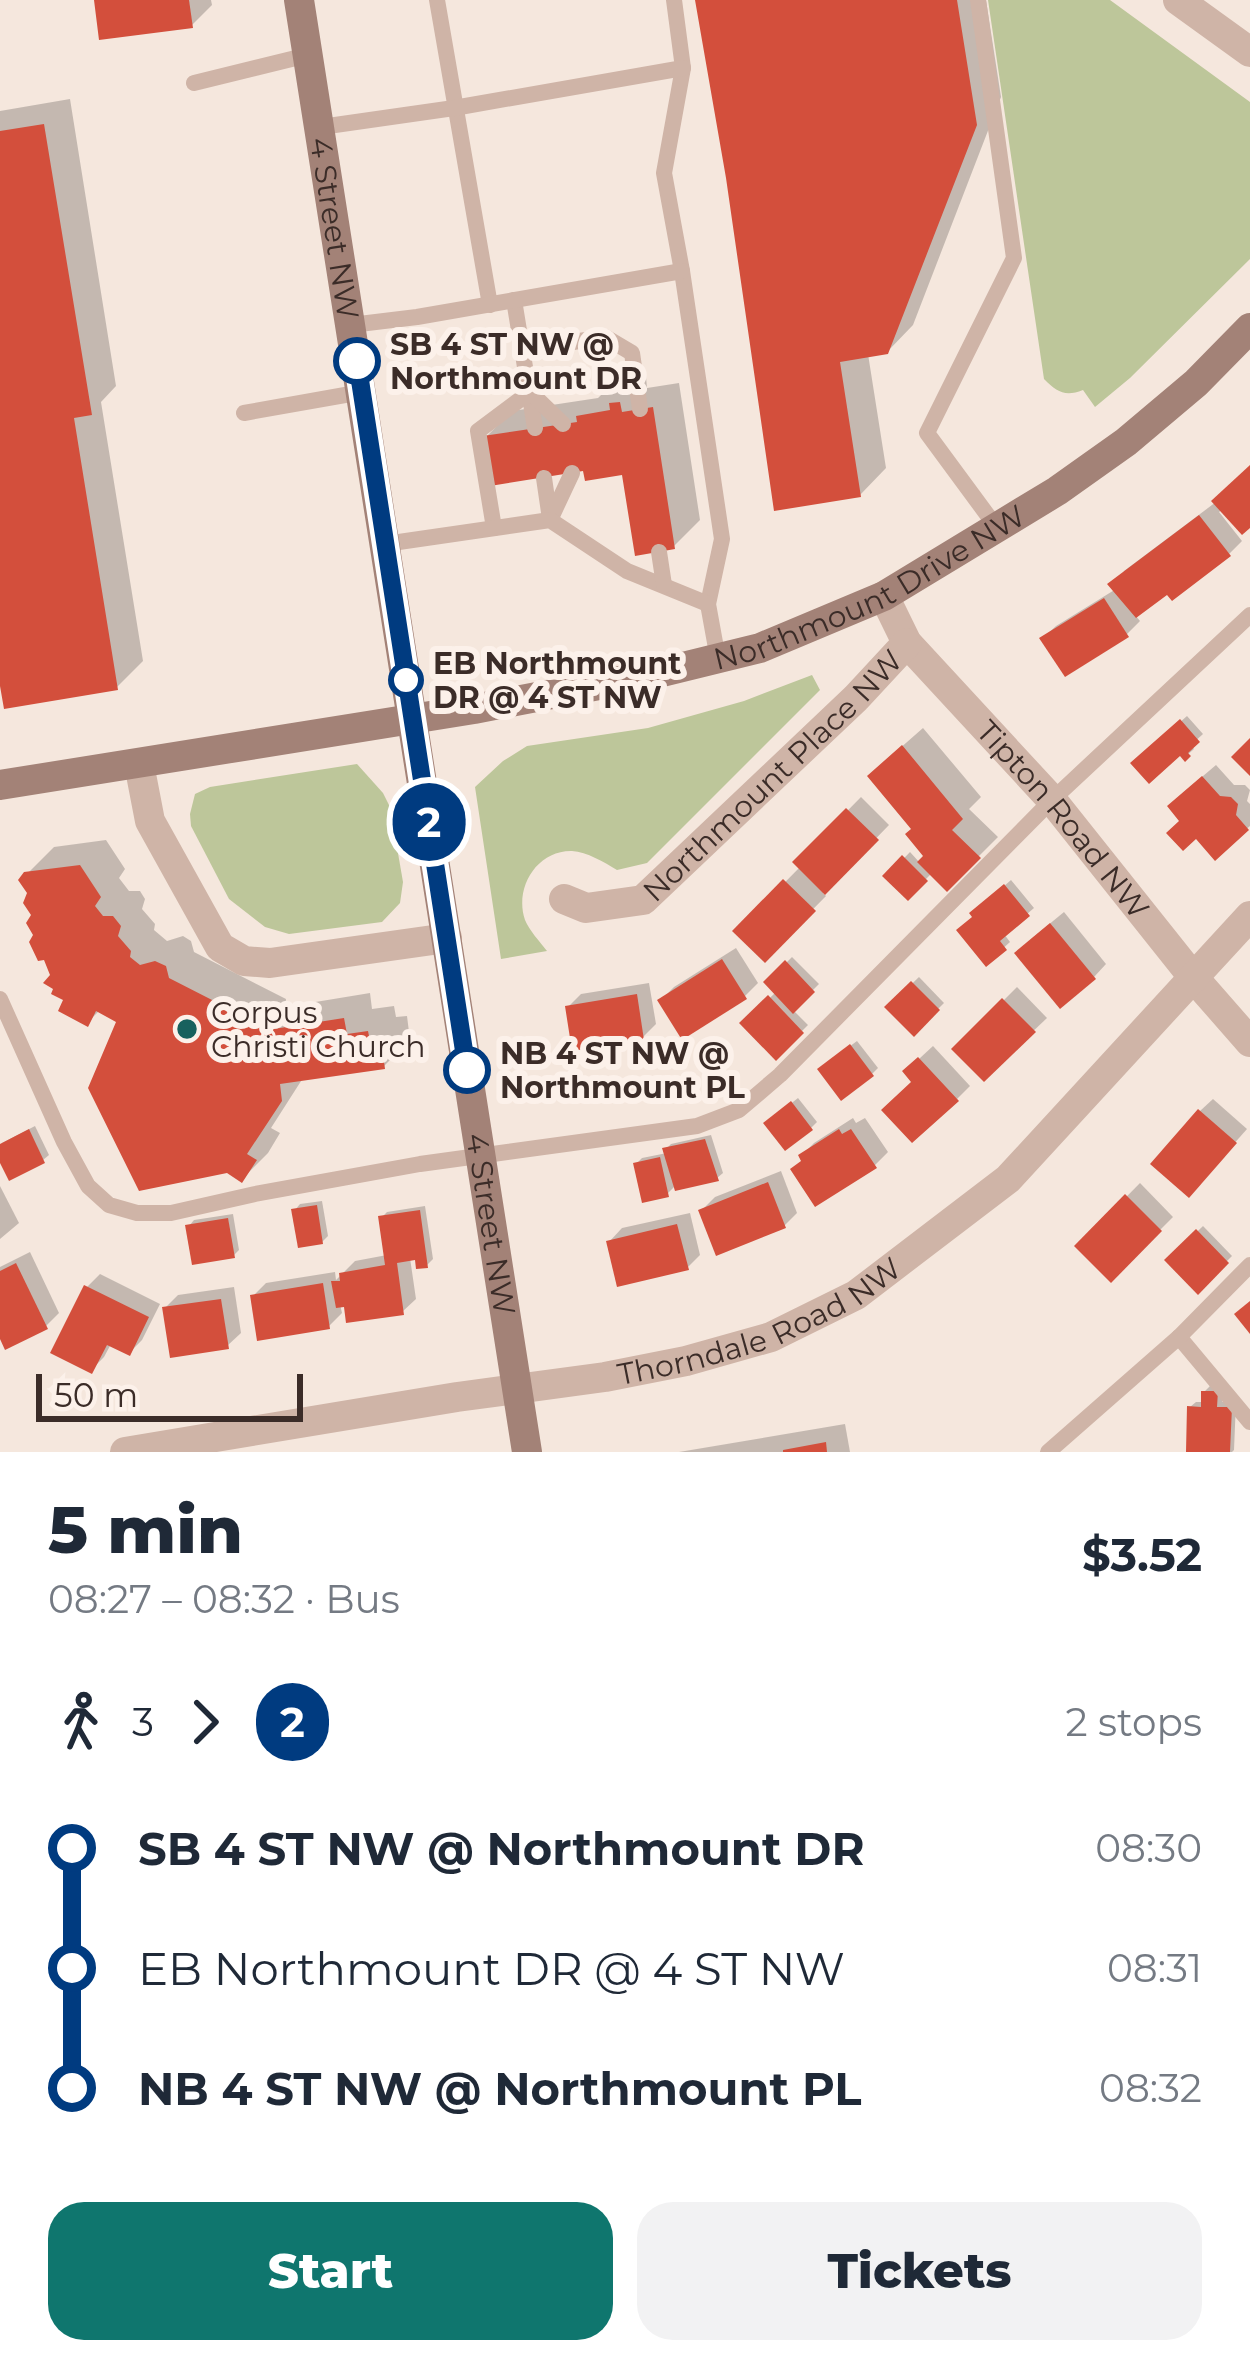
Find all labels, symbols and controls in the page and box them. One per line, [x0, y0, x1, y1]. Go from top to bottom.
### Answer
street label: 4 Street NW [302, 135, 367, 322]
place label: SB 4 ST NW @ Northmount DR [390, 326, 642, 397]
marker: SB 4 ST NW @ Northmount DR [335, 339, 379, 383]
street label: Northmount Drive NW [710, 496, 1032, 677]
street label: Northmount Place NW [635, 642, 910, 909]
place label: EB Northmount DR @ 4 ST NW [433, 645, 681, 716]
marker: EB Northmount DR @ 4 ST NW [390, 664, 422, 696]
street label: Tipton Road NW [969, 713, 1157, 926]
line badge: 2 [390, 783, 468, 861]
text: 2 [417, 796, 441, 848]
place label: Corpus Christi Church [211, 994, 425, 1065]
marker: Corpus Christi Church [174, 1016, 200, 1042]
place label: NB 4 ST NW @ Northmount PL [500, 1035, 745, 1106]
marker: NB 4 ST NW @ Northmount PL [445, 1048, 489, 1092]
street label: 4 Street NW [459, 1130, 524, 1318]
street label: Thorndale Road NW [614, 1249, 908, 1393]
scale bar [36, 1368, 303, 1421]
text: 50 m [54, 1375, 138, 1415]
text: 5 min [48, 1489, 243, 1570]
text: $3.52 [1082, 1527, 1202, 1582]
text: 08:27 – 08:32 · Bus [48, 1575, 400, 1623]
icon: walk [48, 1689, 114, 1755]
icon: forward [172, 1689, 238, 1755]
text: 2 [280, 1696, 305, 1748]
text: 3 [132, 1698, 154, 1746]
text: 2 stops [1066, 1698, 1202, 1746]
text: SB 4 ST NW @ Northmount DR [138, 1821, 864, 1876]
text: 08:30 [1095, 1824, 1202, 1872]
text: EB Northmount DR @ 4 ST NW [138, 1941, 845, 1996]
text: 08:31 [1107, 1944, 1202, 1992]
text: NB 4 ST NW @ Northmount PL [138, 2061, 862, 2116]
text: 08:32 [1099, 2064, 1202, 2112]
button: Start [48, 2202, 613, 2340]
button: Tickets [637, 2202, 1202, 2340]

